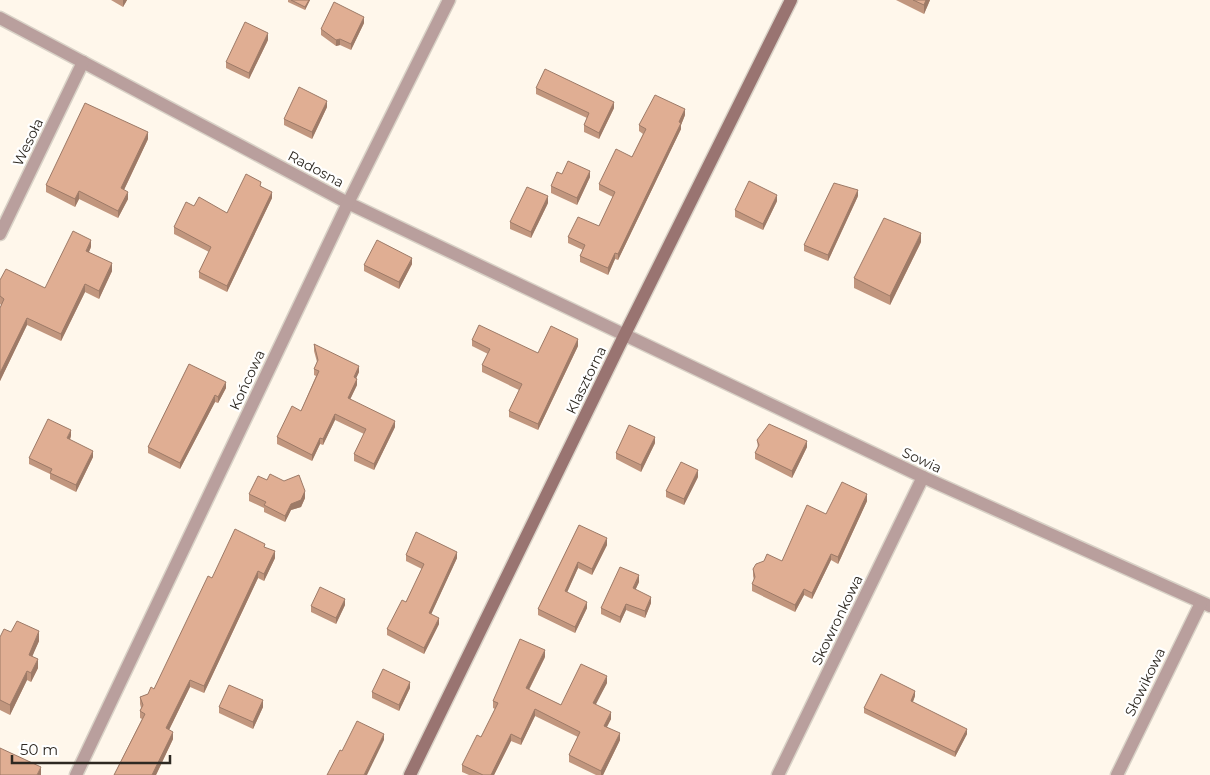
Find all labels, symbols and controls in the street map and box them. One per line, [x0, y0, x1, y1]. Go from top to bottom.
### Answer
street label: Wesoła [9, 115, 47, 169]
street label: Radosna [285, 147, 347, 191]
street label: Klasztorna [562, 343, 610, 417]
street label: Końcowa [225, 347, 269, 413]
street label: Sowia [899, 443, 945, 477]
street label: Skowronkowa [807, 572, 867, 668]
street label: Słowikowa [1121, 645, 1169, 719]
scale bar [12, 732, 170, 764]
text: 50 m [20, 740, 58, 759]

